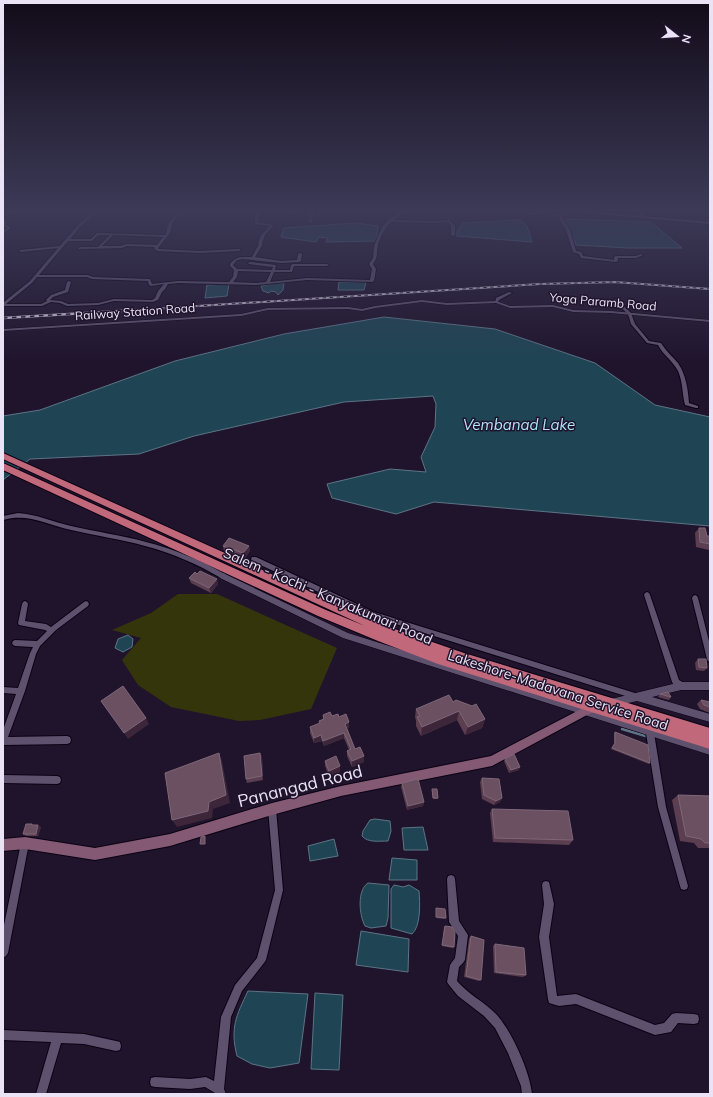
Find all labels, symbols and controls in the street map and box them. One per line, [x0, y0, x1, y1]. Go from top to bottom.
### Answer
north arrow [657, 16, 697, 56]
text: N [679, 33, 694, 45]
street label: Yoga Paramb Road [548, 289, 657, 314]
street label: Railway Station Road [74, 300, 196, 323]
water label: Vembanad Lake [463, 415, 575, 434]
street label: Salem - Kochi - Kanyakumari Road [221, 544, 435, 648]
street label: Lakeshore-Madavana Service Road [446, 646, 670, 734]
street label: Panangad Road [235, 760, 364, 811]

